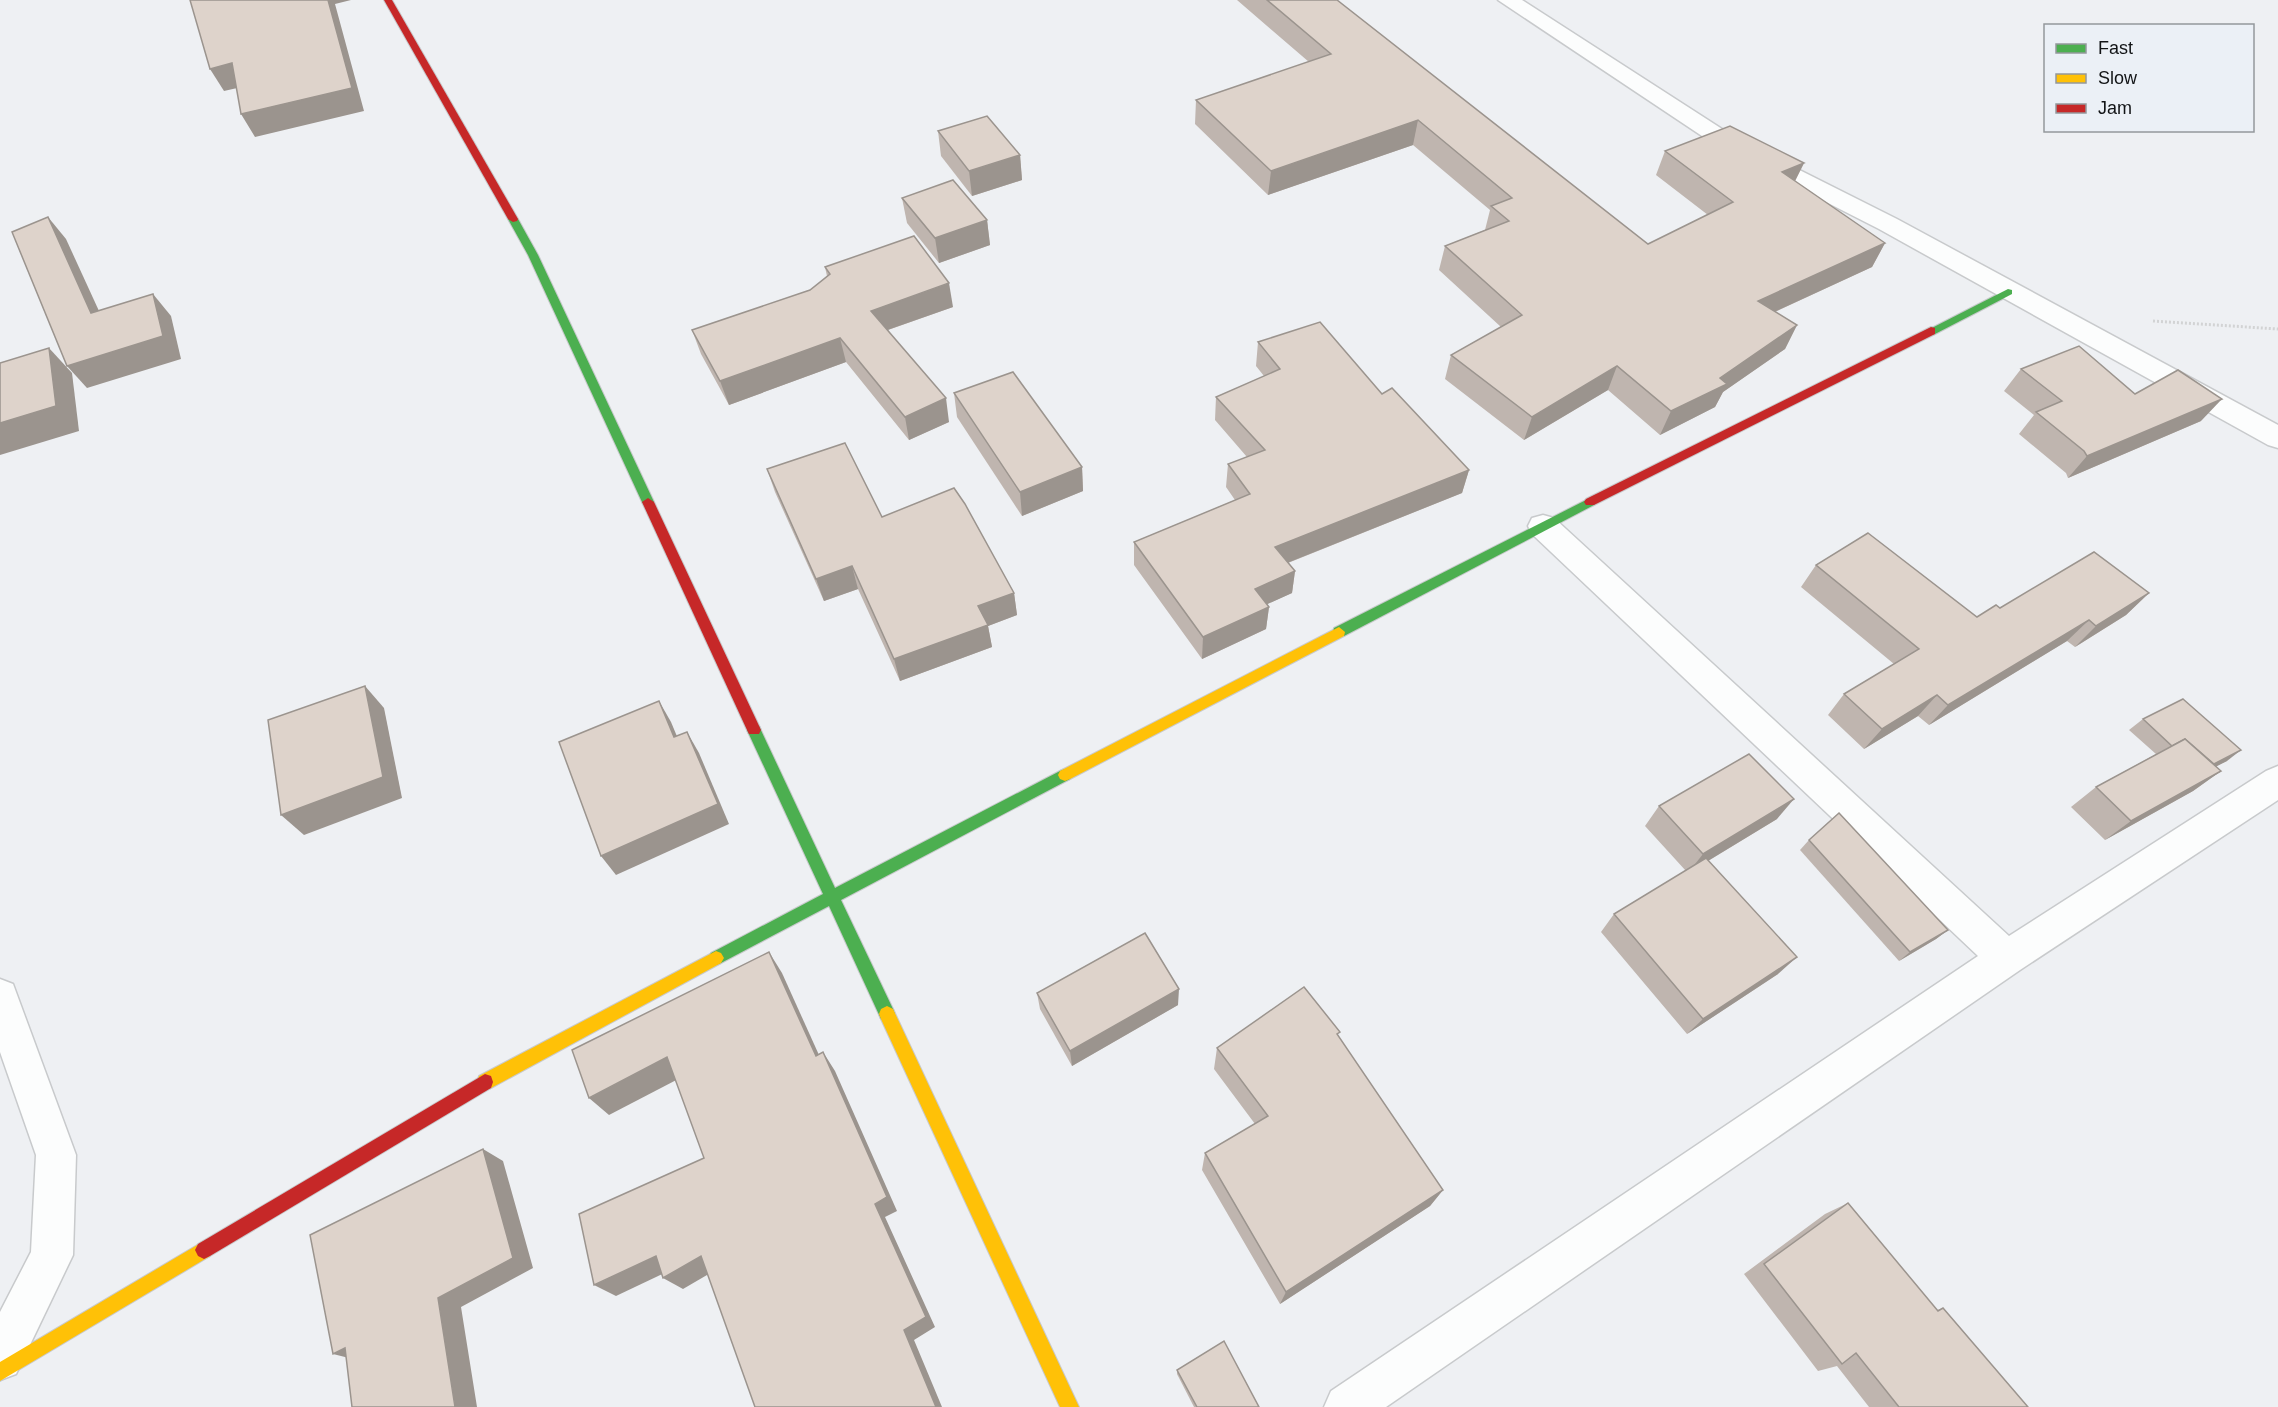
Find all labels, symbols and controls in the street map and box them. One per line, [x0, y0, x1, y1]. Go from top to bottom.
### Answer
legend [2044, 24, 2254, 132]
text: Fast [2098, 38, 2133, 58]
text: Slow [2098, 68, 2138, 88]
text: Jam [2098, 98, 2132, 118]

